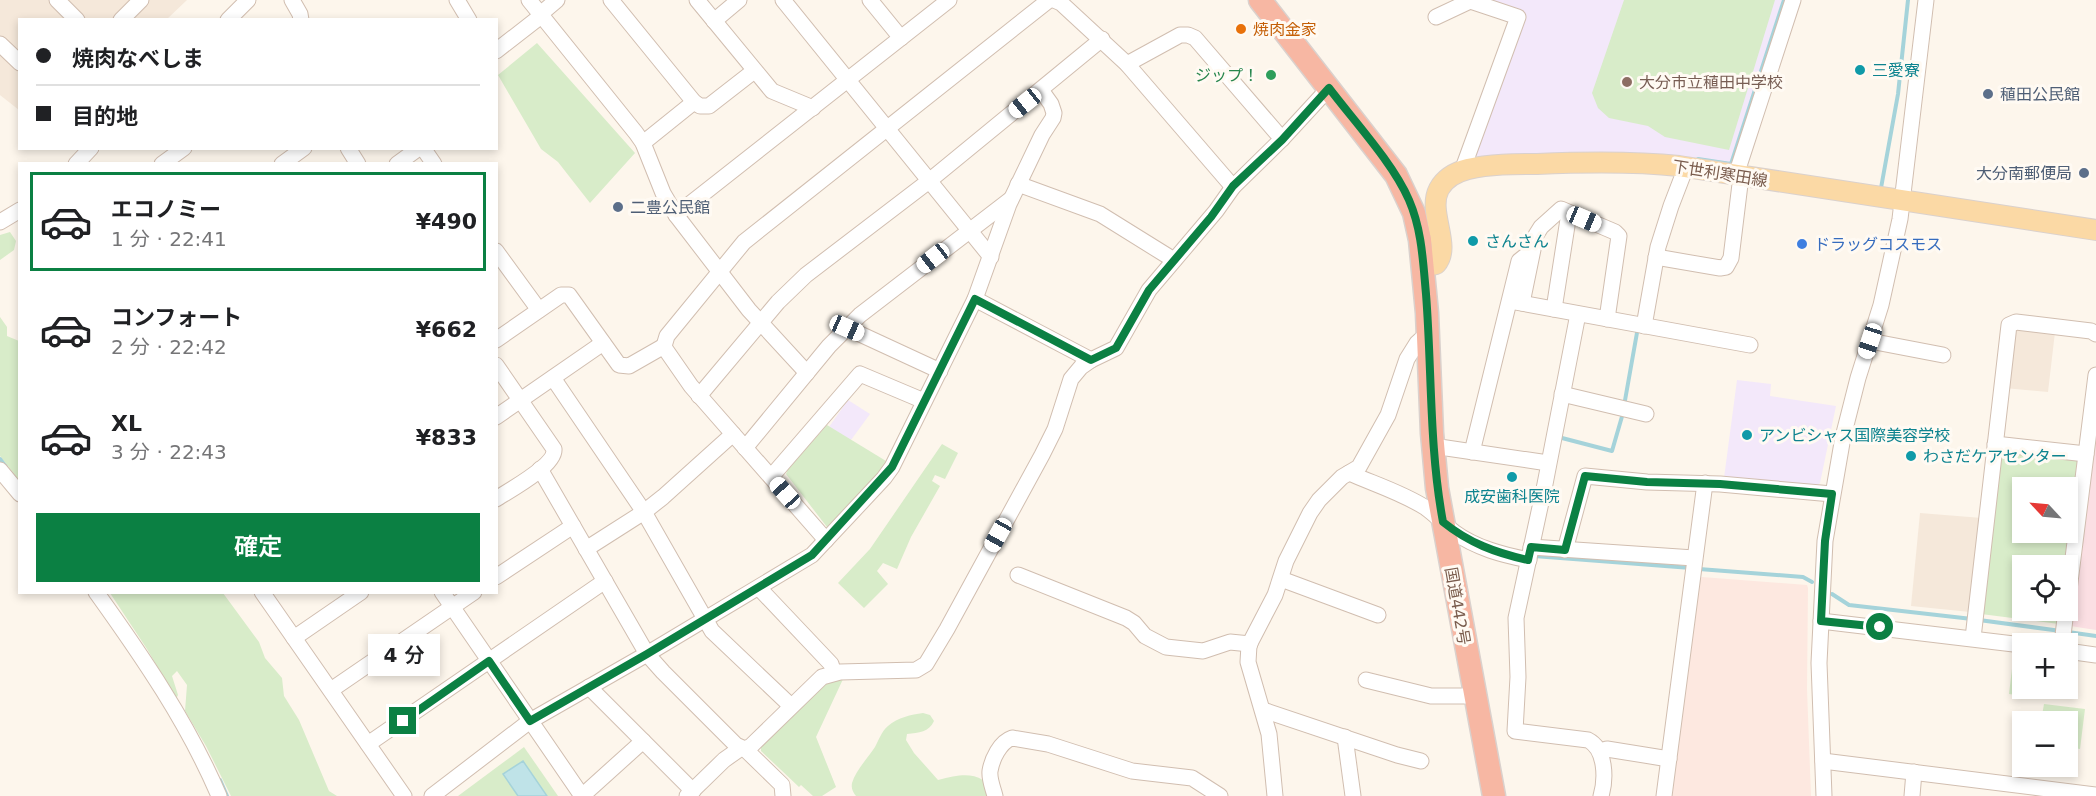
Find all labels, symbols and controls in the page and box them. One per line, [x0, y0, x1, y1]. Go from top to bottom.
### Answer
place label: 焼肉金家 [1253, 20, 1317, 39]
marker: 焼肉金家 [1234, 22, 1248, 36]
text: 焼肉なべしま [72, 46, 204, 71]
place label: 三愛寮 [1872, 61, 1920, 80]
marker: 三愛寮 [1853, 63, 1867, 77]
place label: ジップ！ [1195, 66, 1259, 85]
marker: ジップ！ [1264, 68, 1278, 82]
place label: 大分市立稙田中学校 [1639, 73, 1783, 92]
marker: 大分市立稙田中学校 [1620, 75, 1634, 89]
car [1005, 85, 1045, 121]
place label: 稙田公民館 [2000, 85, 2080, 104]
marker: 稙田公民館 [1981, 87, 1995, 101]
text: 目的地 [72, 104, 138, 129]
street label: 下世利寒田線 [1671, 157, 1769, 190]
place label: 大分南郵便局 [1976, 164, 2072, 183]
marker: 大分南郵便局 [2077, 166, 2091, 180]
icon: car [39, 195, 93, 249]
text: エコノミー [111, 197, 221, 222]
place label: 二豊公民館 [630, 198, 710, 217]
marker: 二豊公民館 [611, 200, 625, 214]
car [1564, 204, 1604, 234]
text: ¥490 [416, 209, 477, 234]
text: 1 分 · 22:41 [111, 227, 227, 251]
place label: さんさん [1485, 232, 1549, 251]
marker: さんさん [1466, 234, 1480, 248]
place label: ドラッグコスモス [1814, 235, 1942, 254]
marker: ドラッグコスモス [1795, 237, 1809, 251]
car [913, 240, 953, 276]
icon: car [39, 303, 93, 357]
text: コンフォート [111, 305, 242, 330]
car [827, 312, 867, 344]
text: ¥662 [416, 317, 477, 342]
car [1856, 321, 1884, 361]
text: 2 分 · 22:42 [111, 335, 227, 359]
icon: car [39, 411, 93, 465]
text: XL [111, 411, 142, 436]
text: ¥833 [416, 425, 477, 450]
place label: アンビシャス国際美容学校 [1759, 426, 1950, 445]
marker: アンビシャス国際美容学校 [1740, 428, 1754, 442]
text: 3 分 · 22:43 [111, 440, 227, 464]
place label: わさだケアセンター [1923, 447, 2067, 466]
marker: わさだケアセンター [1904, 449, 1918, 463]
marker: 成安歯科医院 [1505, 470, 1519, 484]
car [766, 474, 804, 512]
north arrow [2012, 477, 2078, 543]
map controls [2012, 477, 2078, 777]
place label: 成安歯科医院 [1464, 487, 1560, 506]
button: 確定 [36, 513, 480, 582]
car [981, 515, 1015, 555]
button: locate [2012, 555, 2078, 621]
street label: 国道442号 [1441, 566, 1474, 646]
route start [1866, 613, 1893, 640]
button: + [2012, 633, 2078, 699]
callout: 4 分 [367, 634, 439, 676]
text: 4 分 [384, 643, 424, 667]
route end [389, 707, 416, 734]
button: − [2012, 711, 2078, 777]

